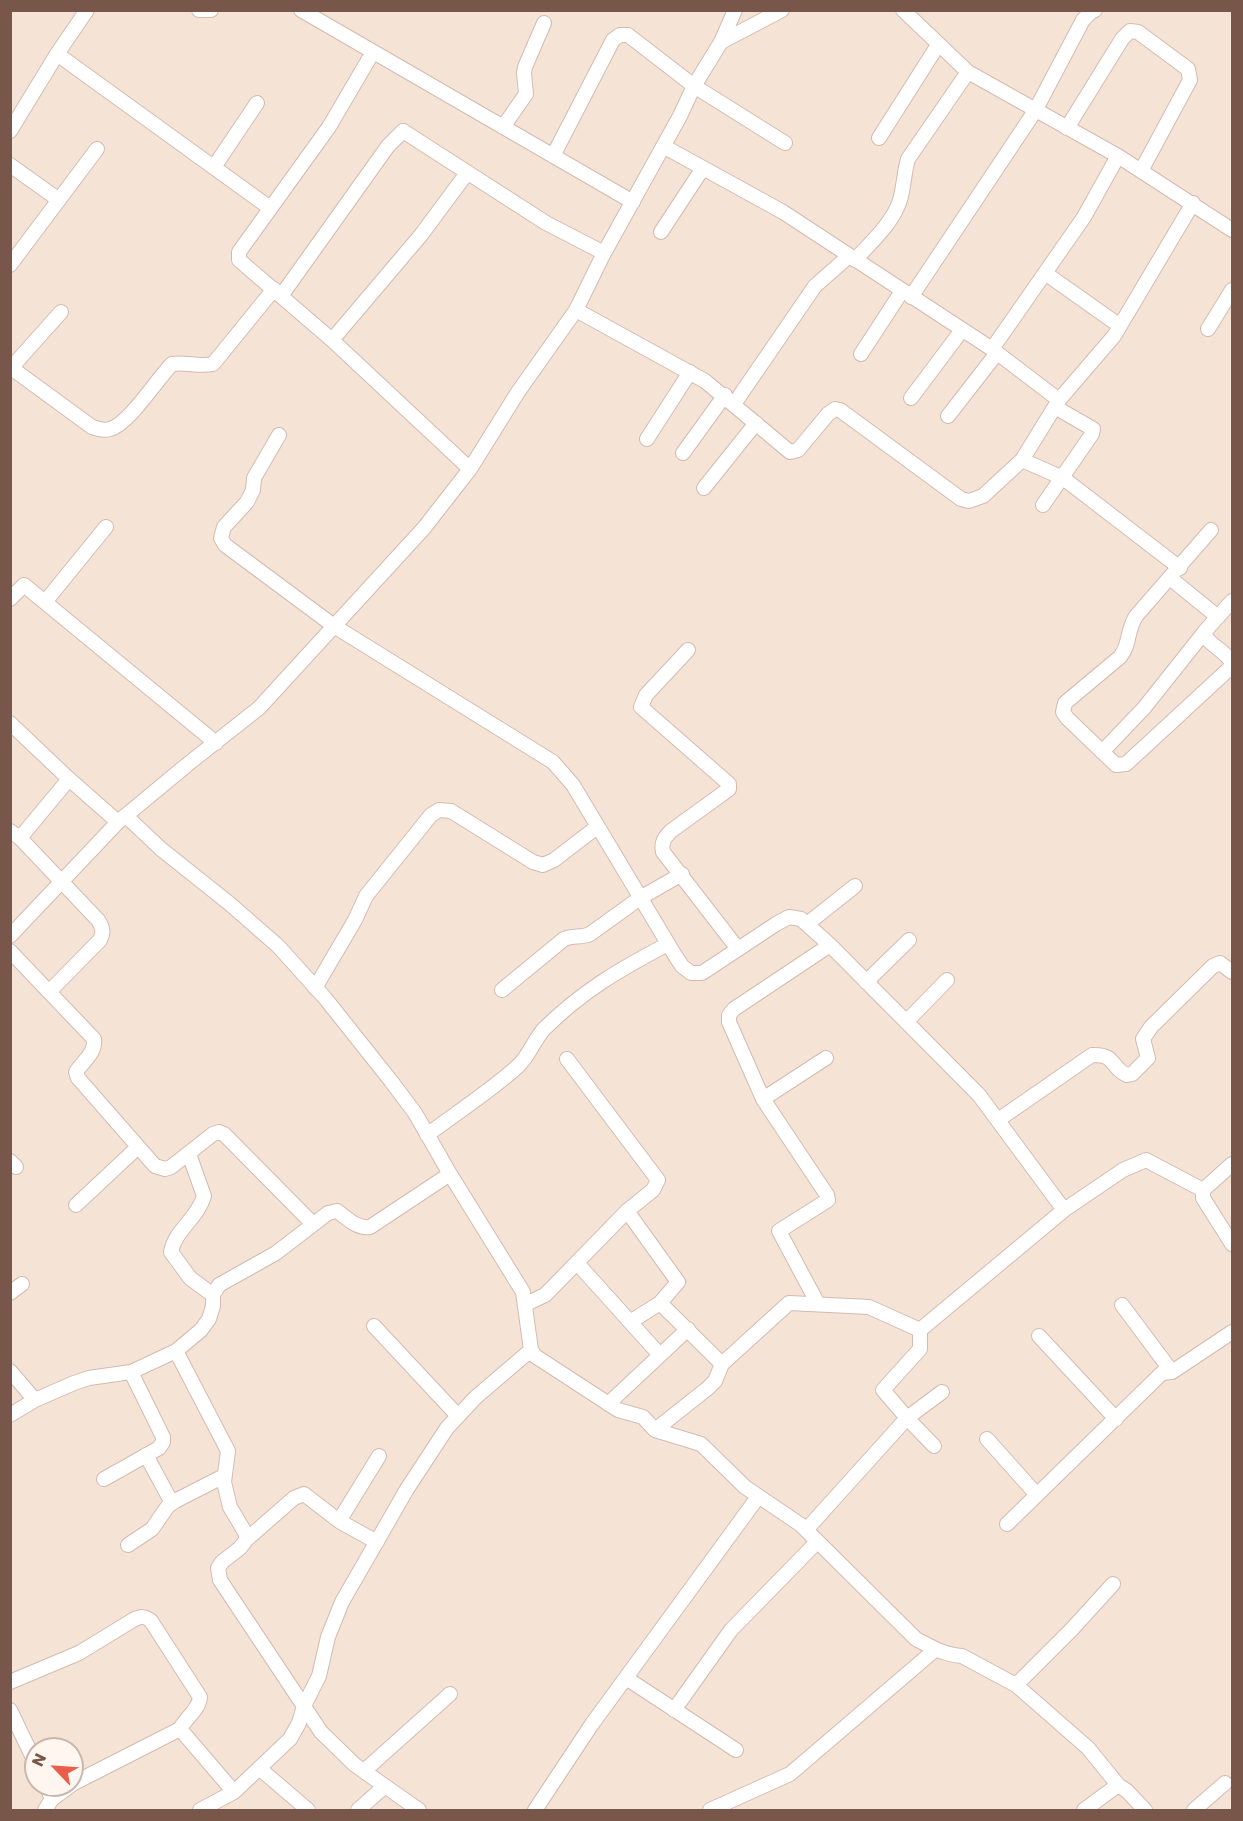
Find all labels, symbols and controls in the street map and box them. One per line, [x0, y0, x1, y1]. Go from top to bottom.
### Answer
north arrow [24, 1737, 84, 1797]
text: N [26, 1750, 52, 1770]

